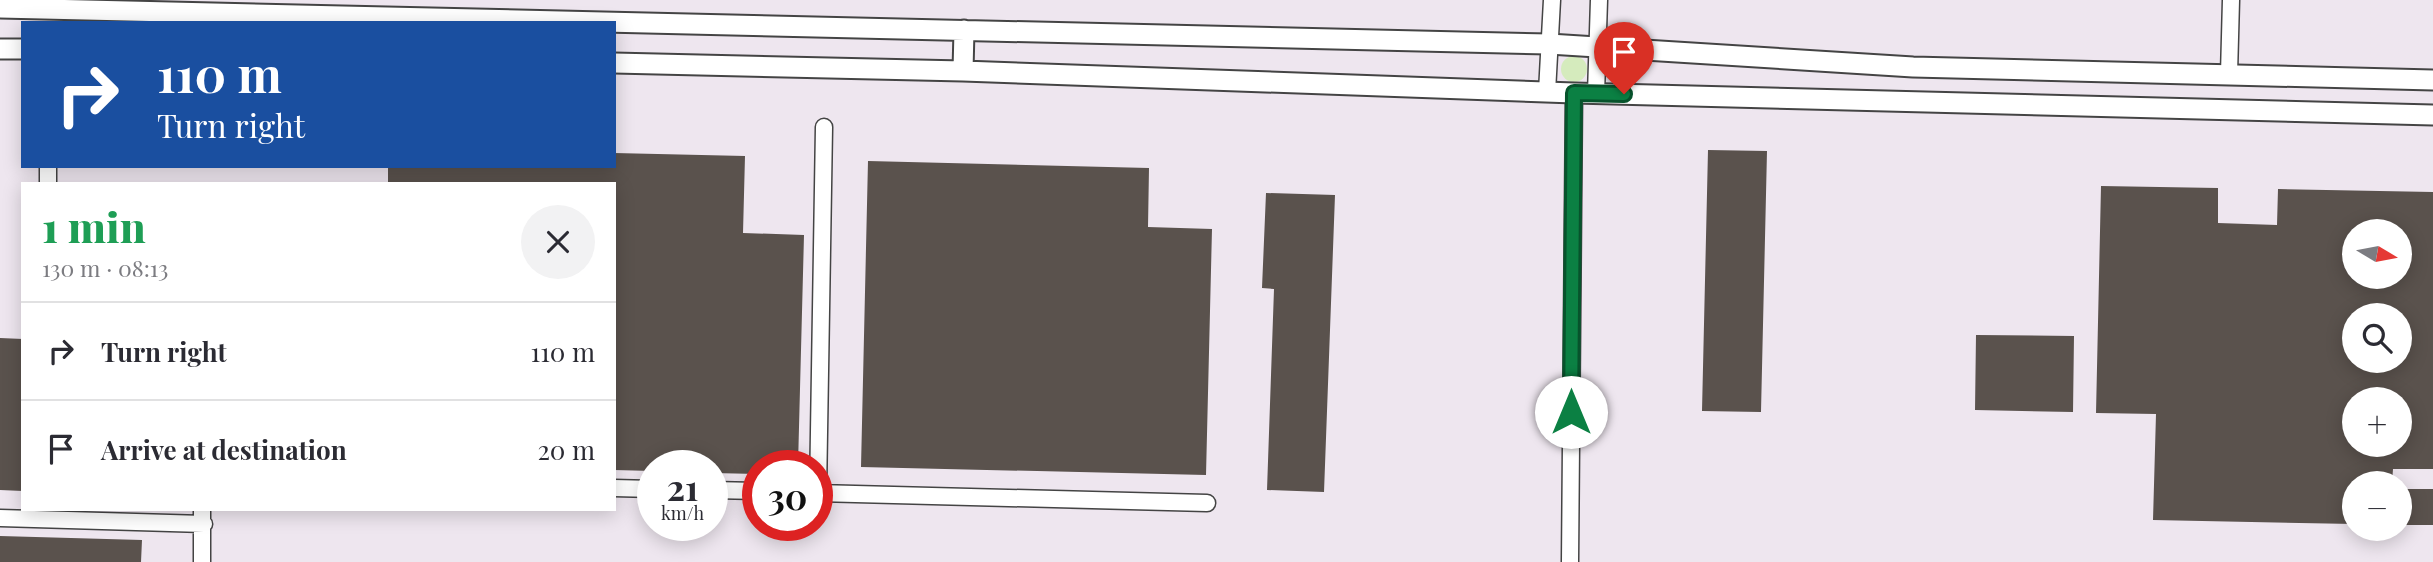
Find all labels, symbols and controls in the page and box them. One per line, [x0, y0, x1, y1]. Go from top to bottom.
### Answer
pin [1594, 22, 1654, 94]
icon: arrive [1605, 33, 1643, 71]
text: 110 m [157, 40, 282, 105]
icon: right [42, 49, 133, 140]
text: Turn right [157, 103, 305, 146]
text: 1 min [42, 198, 146, 254]
button: close [521, 205, 595, 279]
north arrow [2342, 219, 2412, 289]
map controls [2342, 219, 2412, 541]
text: 130 m · 08:13 [42, 252, 168, 283]
button: search [2342, 303, 2412, 373]
icon: right [42, 332, 80, 370]
text: Turn right [101, 334, 227, 369]
text: 110 m [531, 334, 595, 369]
position arrow [1534, 375, 1608, 449]
button: + [2342, 387, 2412, 457]
icon: arrive [42, 430, 80, 468]
text: Arrive at destination [101, 432, 347, 467]
text: 20 m [537, 432, 595, 467]
speed limit sign: 30 [742, 450, 833, 541]
text: 21 [667, 463, 698, 510]
button: − [2342, 471, 2412, 541]
text: km/h [661, 501, 704, 525]

